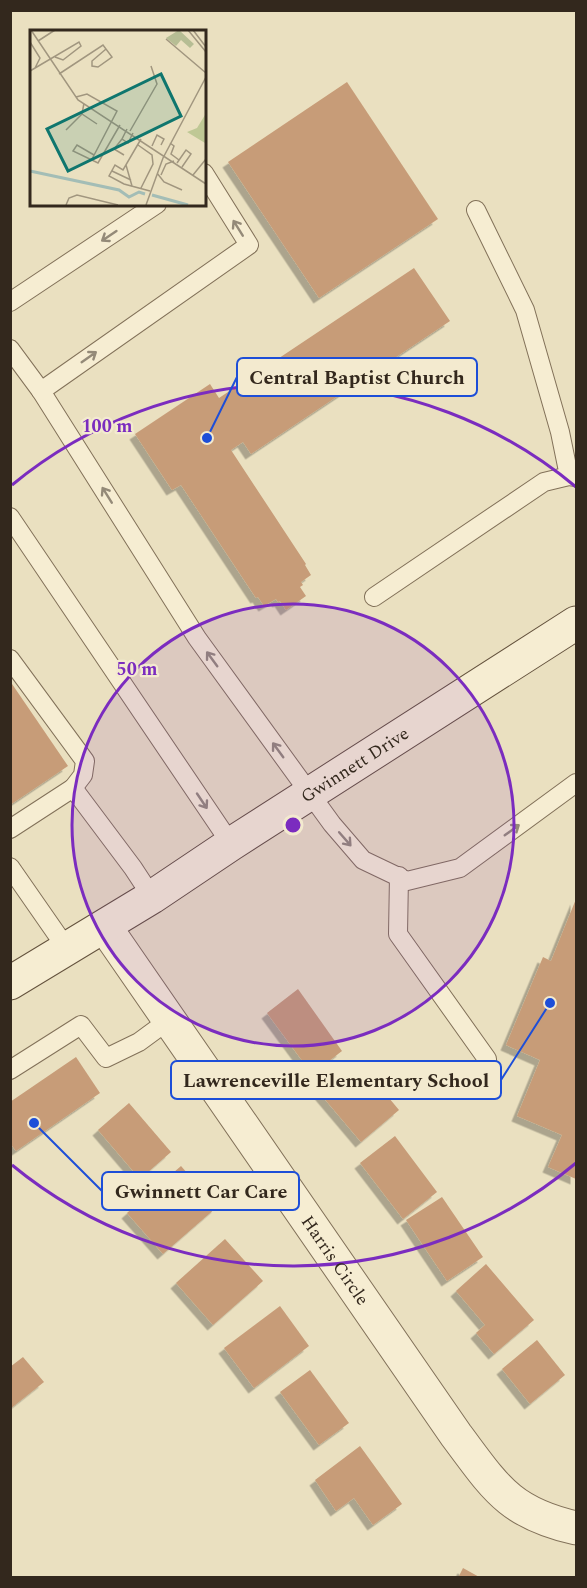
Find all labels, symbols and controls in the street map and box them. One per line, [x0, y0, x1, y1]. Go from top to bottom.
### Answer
inset map [30, 30, 206, 206]
one-way arrow [232, 220, 244, 237]
one-way arrow [100, 230, 117, 243]
one-way arrow [80, 351, 97, 363]
callout: Central Baptist Church [237, 358, 477, 396]
text: Central Baptist Church [249, 363, 465, 393]
text: 100 m [81, 413, 133, 440]
one-way arrow [100, 487, 112, 504]
one-way arrow [206, 651, 219, 667]
text: 50 m [117, 656, 157, 683]
street label: Gwinnett Drive [295, 720, 414, 810]
one-way arrow [272, 742, 284, 758]
one-way arrow [196, 792, 208, 808]
centre of rings [283, 815, 303, 835]
one-way arrow [504, 823, 520, 836]
one-way arrow [338, 831, 352, 846]
callout: Lawrenceville Elementary School [171, 1061, 501, 1099]
text: Lawrenceville Elementary School [183, 1066, 489, 1096]
callout: Gwinnett Car Care [102, 1172, 299, 1210]
text: Gwinnett Car Care [115, 1177, 287, 1207]
street label: Harris Circle [294, 1210, 376, 1311]

